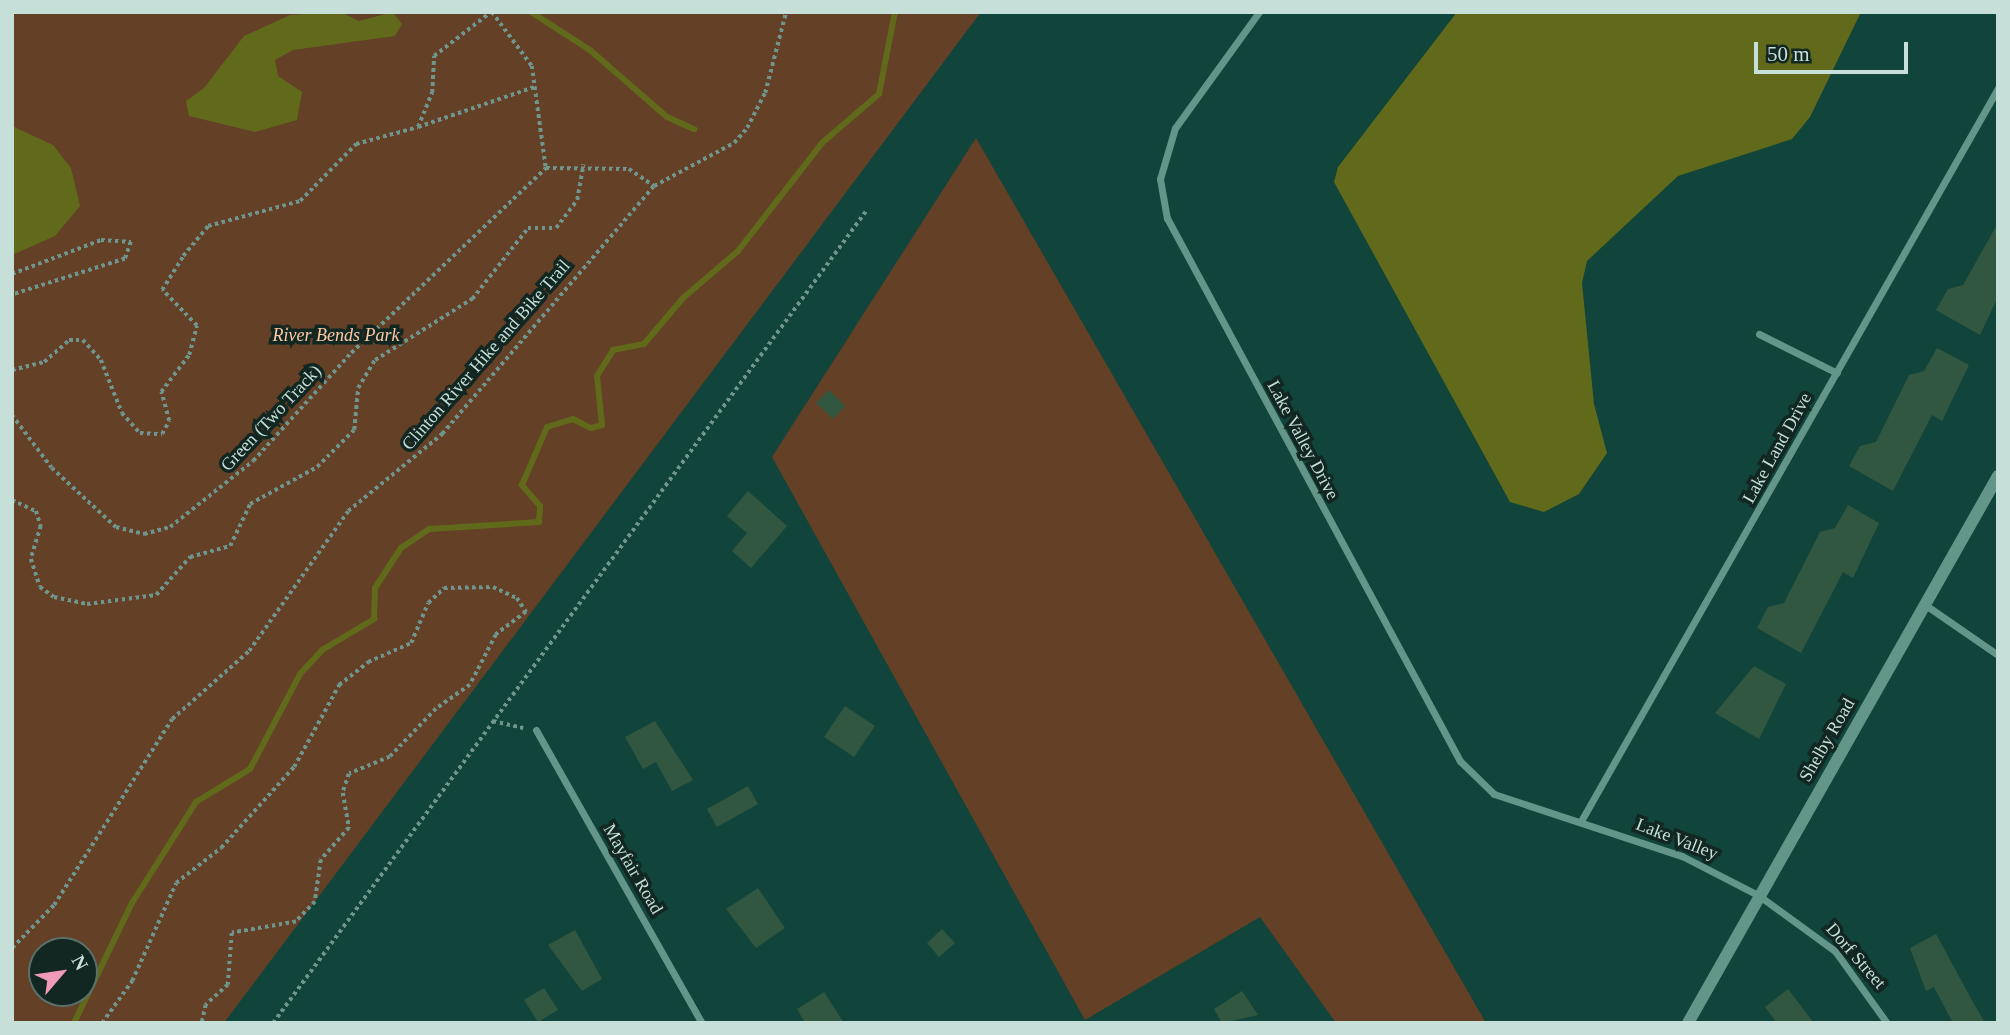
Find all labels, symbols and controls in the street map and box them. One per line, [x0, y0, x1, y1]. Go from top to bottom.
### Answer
scale bar [1758, 28, 1912, 72]
text: 50 m [1767, 42, 1810, 66]
street label: Clinton River Hike and Bike Trail [397, 255, 575, 455]
park label: River Bends Park [273, 324, 399, 346]
street label: Green (Two Track) [216, 360, 326, 476]
street label: Lake Valley Drive [1262, 377, 1344, 503]
street label: Lake Land Drive [1738, 389, 1816, 507]
street label: Shelby Road [1795, 695, 1859, 785]
street label: Lake Valley [1633, 813, 1721, 865]
street label: Mayfair Road [599, 820, 667, 918]
street label: Dorf Street [1821, 919, 1891, 993]
north arrow [28, 937, 98, 1007]
text: N [68, 951, 93, 974]

